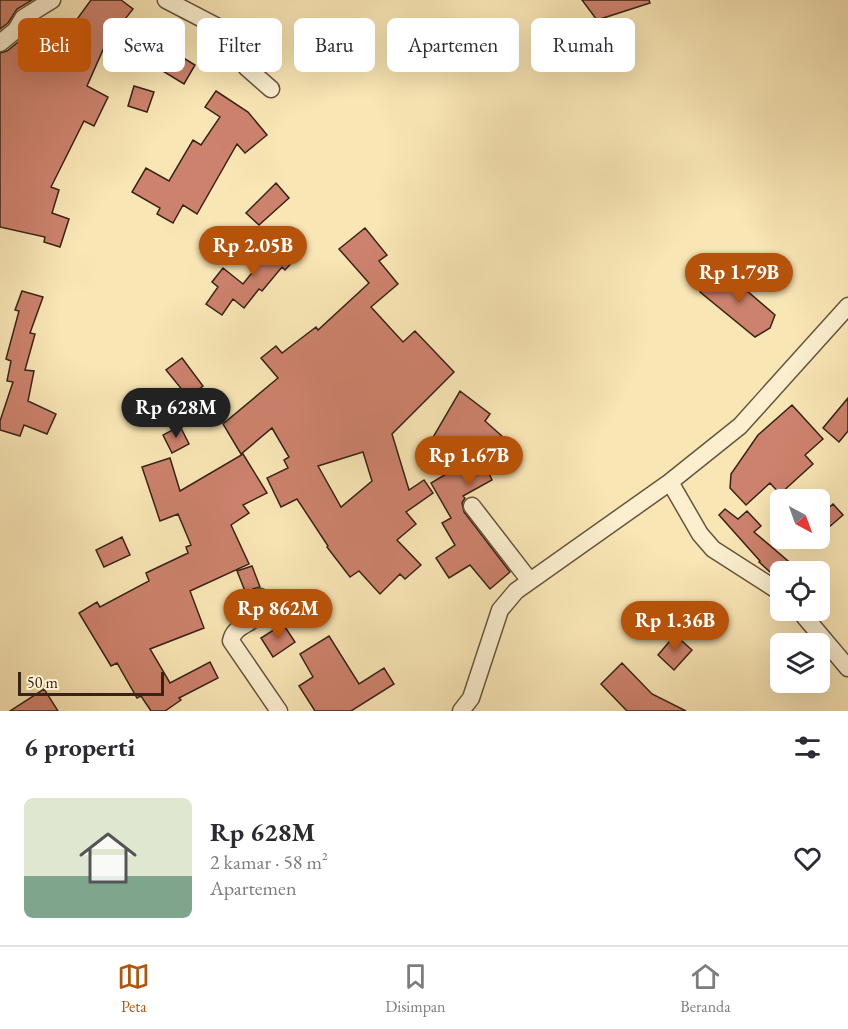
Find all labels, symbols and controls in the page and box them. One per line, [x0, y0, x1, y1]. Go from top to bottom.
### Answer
chip: Beli [18, 18, 91, 72]
chip: Sewa [103, 18, 185, 72]
chip: Filter [197, 18, 282, 72]
chip: Baru [294, 18, 375, 72]
chip: Apartemen [387, 18, 519, 72]
chip: Rumah [531, 18, 635, 72]
pin: Rp 2.05B [191, 226, 315, 277]
text: Rp 2.05B [213, 232, 293, 258]
pin: Rp 1.79B [677, 253, 801, 304]
text: Rp 1.79B [699, 259, 779, 285]
pin: Rp 628M [121, 388, 231, 439]
text: Rp 628M [135, 394, 217, 420]
pin: Rp 1.67B [407, 436, 531, 487]
text: Rp 1.67B [429, 442, 509, 468]
north arrow [770, 489, 830, 549]
map controls [770, 489, 830, 693]
button: locate [770, 561, 830, 621]
pin: Rp 862M [223, 589, 333, 640]
text: Rp 862M [237, 595, 319, 621]
pin: Rp 1.36B [613, 601, 737, 652]
text: Rp 1.36B [635, 607, 715, 633]
button: layers [770, 633, 830, 693]
scale bar [18, 669, 164, 696]
text: 50 m [27, 672, 58, 693]
text: 6 properti [24, 730, 135, 764]
icon: filters [791, 731, 824, 764]
text: Rp 628M [210, 815, 315, 849]
icon: home [72, 822, 144, 894]
icon: heart [791, 842, 824, 875]
text: 2 kamar · 58 m² [210, 849, 328, 875]
text: Apartemen [210, 875, 296, 901]
tab: Peta [117, 960, 150, 1017]
tab: Disimpan [385, 960, 446, 1017]
tab: Beranda [680, 960, 731, 1017]

